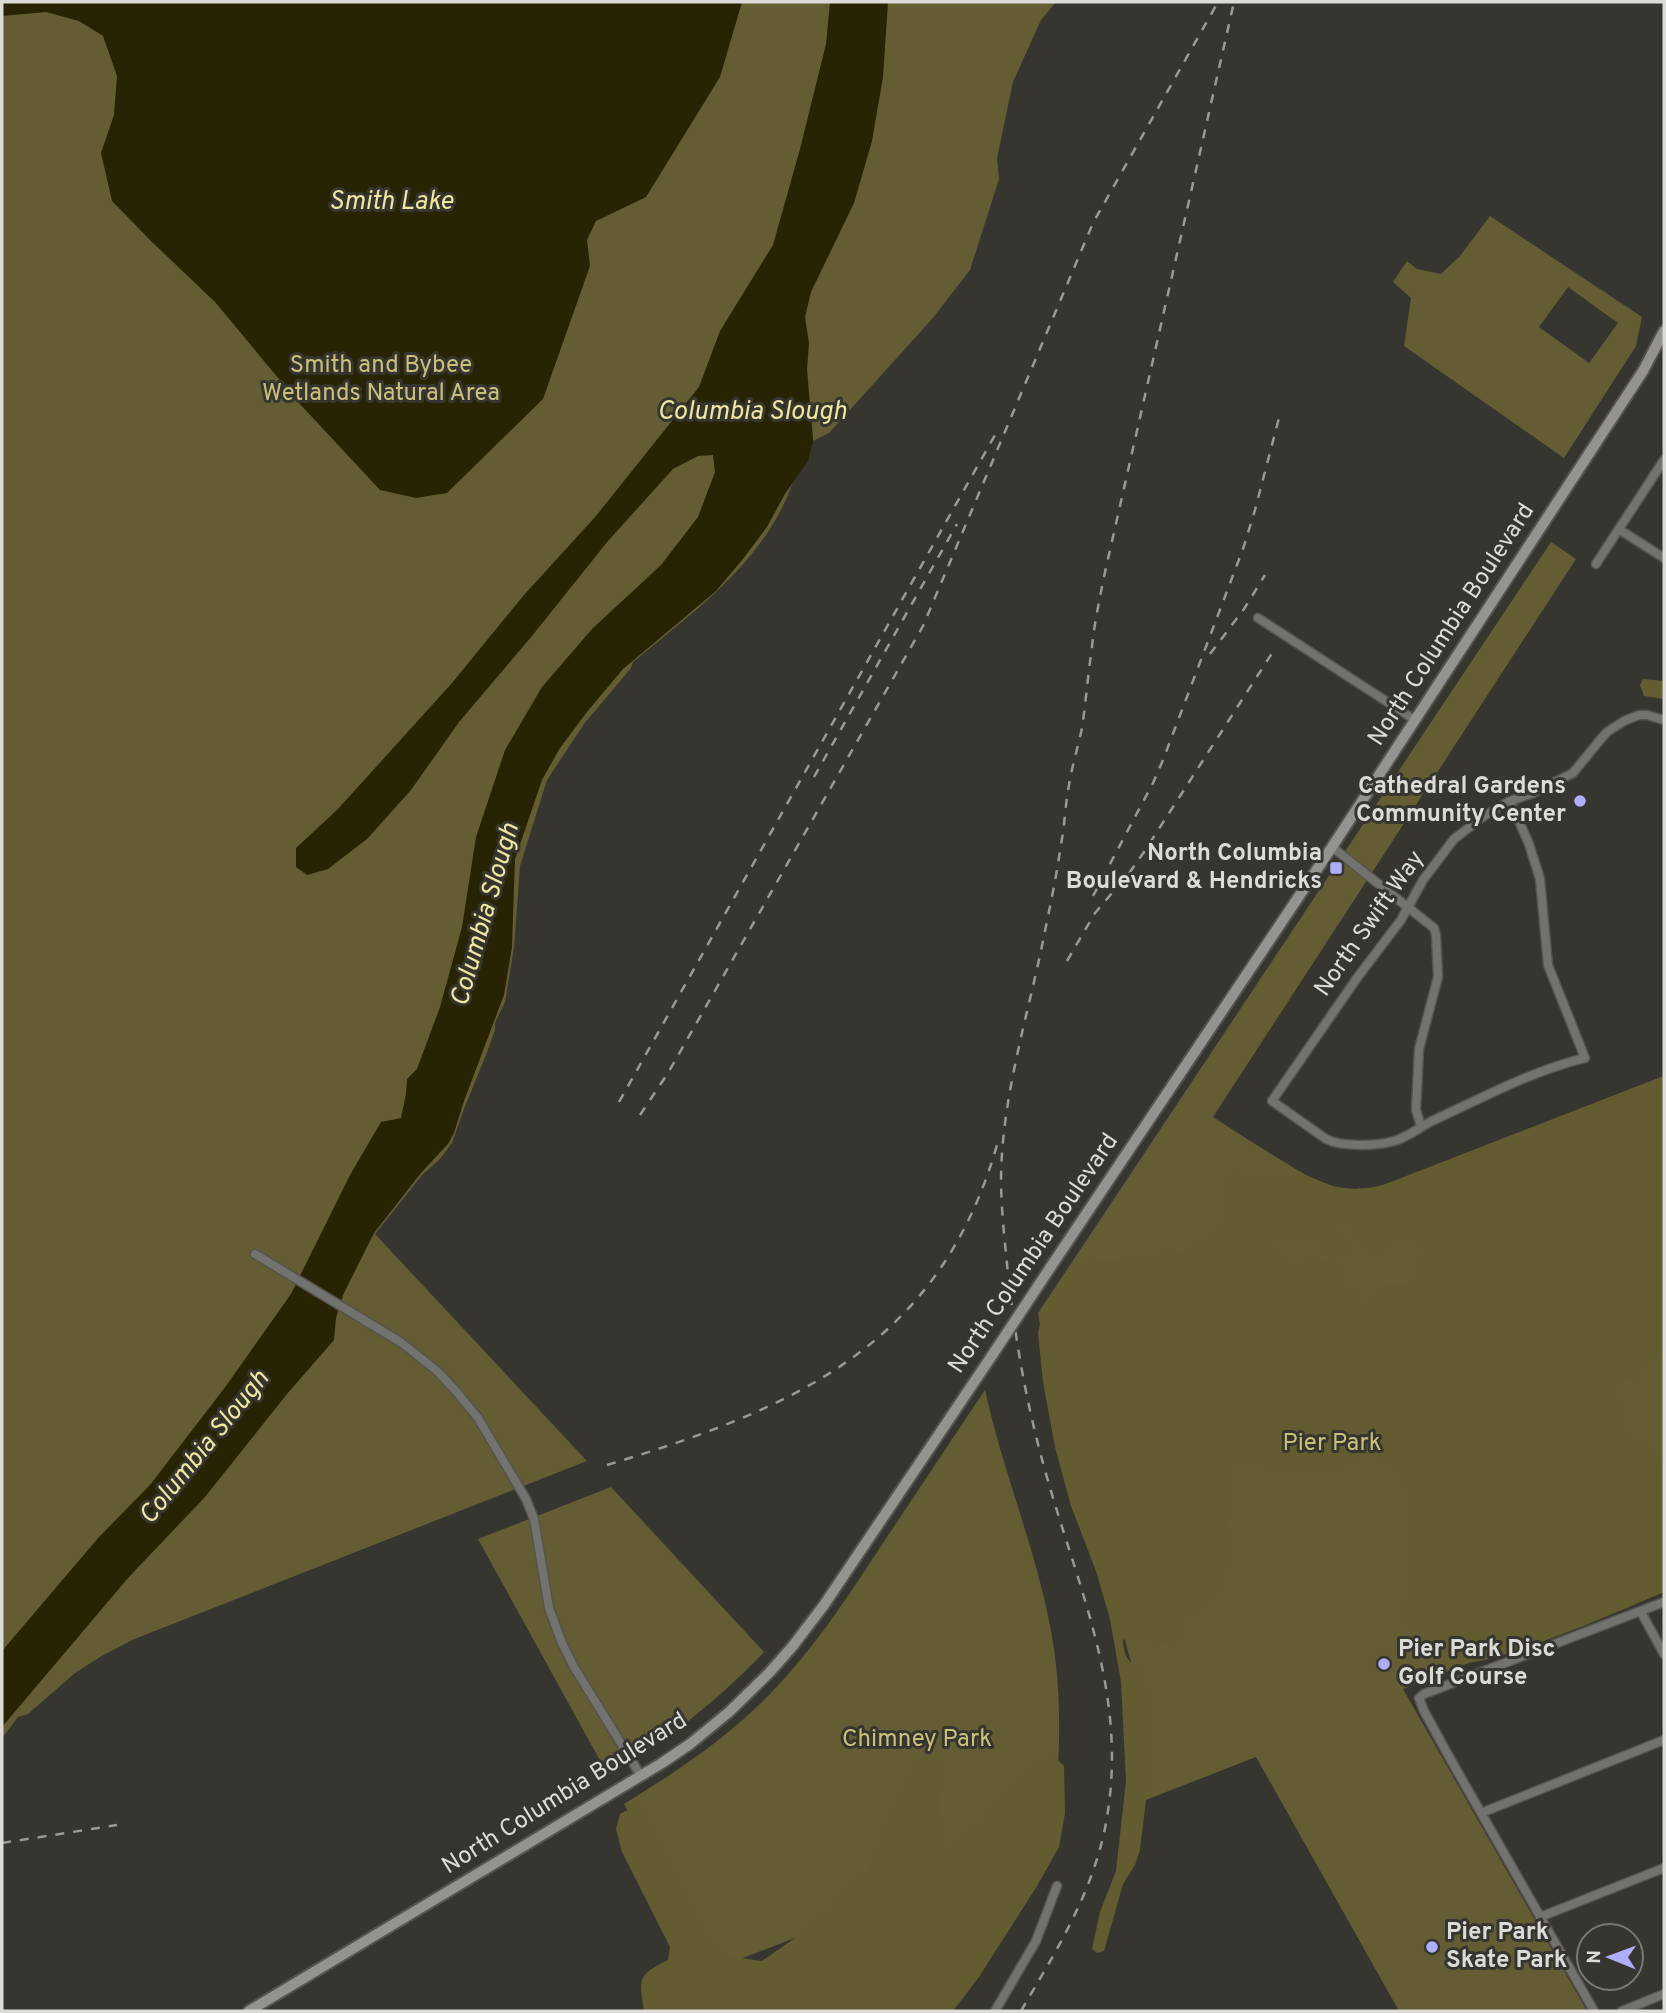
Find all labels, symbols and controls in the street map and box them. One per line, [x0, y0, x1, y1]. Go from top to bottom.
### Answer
water label: Smith Lake [329, 186, 454, 219]
park label: Smith and Bybee Wetlands Natural Area [262, 351, 500, 409]
water label: Columbia Slough [657, 396, 847, 429]
street label: North Columbia Boulevard [1362, 498, 1542, 752]
place label: Cathedral Gardens Community Center [1356, 772, 1566, 830]
marker: Cathedral Gardens Community Center [1572, 793, 1588, 809]
water label: Columbia Slough [444, 819, 528, 1011]
place label: North Columbia Boulevard & Hendricks [1066, 839, 1322, 897]
street label: North Swift Way [1308, 845, 1432, 1003]
marker: North Columbia Boulevard & Hendricks [1328, 860, 1344, 876]
street label: North Columbia Boulevard [942, 1128, 1126, 1380]
water label: Columbia Slough [133, 1364, 277, 1532]
park label: Pier Park [1283, 1429, 1381, 1459]
place label: Pier Park Disc Golf Course [1398, 1635, 1556, 1693]
marker: Pier Park Disc Golf Course [1376, 1656, 1392, 1672]
street label: North Columbia Boulevard [437, 1706, 693, 1882]
park label: Chimney Park [842, 1725, 992, 1755]
place label: Pier Park Skate Park [1446, 1918, 1567, 1976]
north arrow [1575, 1922, 1645, 1992]
marker: Pier Park Skate Park [1424, 1939, 1440, 1955]
text: N [1583, 1950, 1607, 1964]

